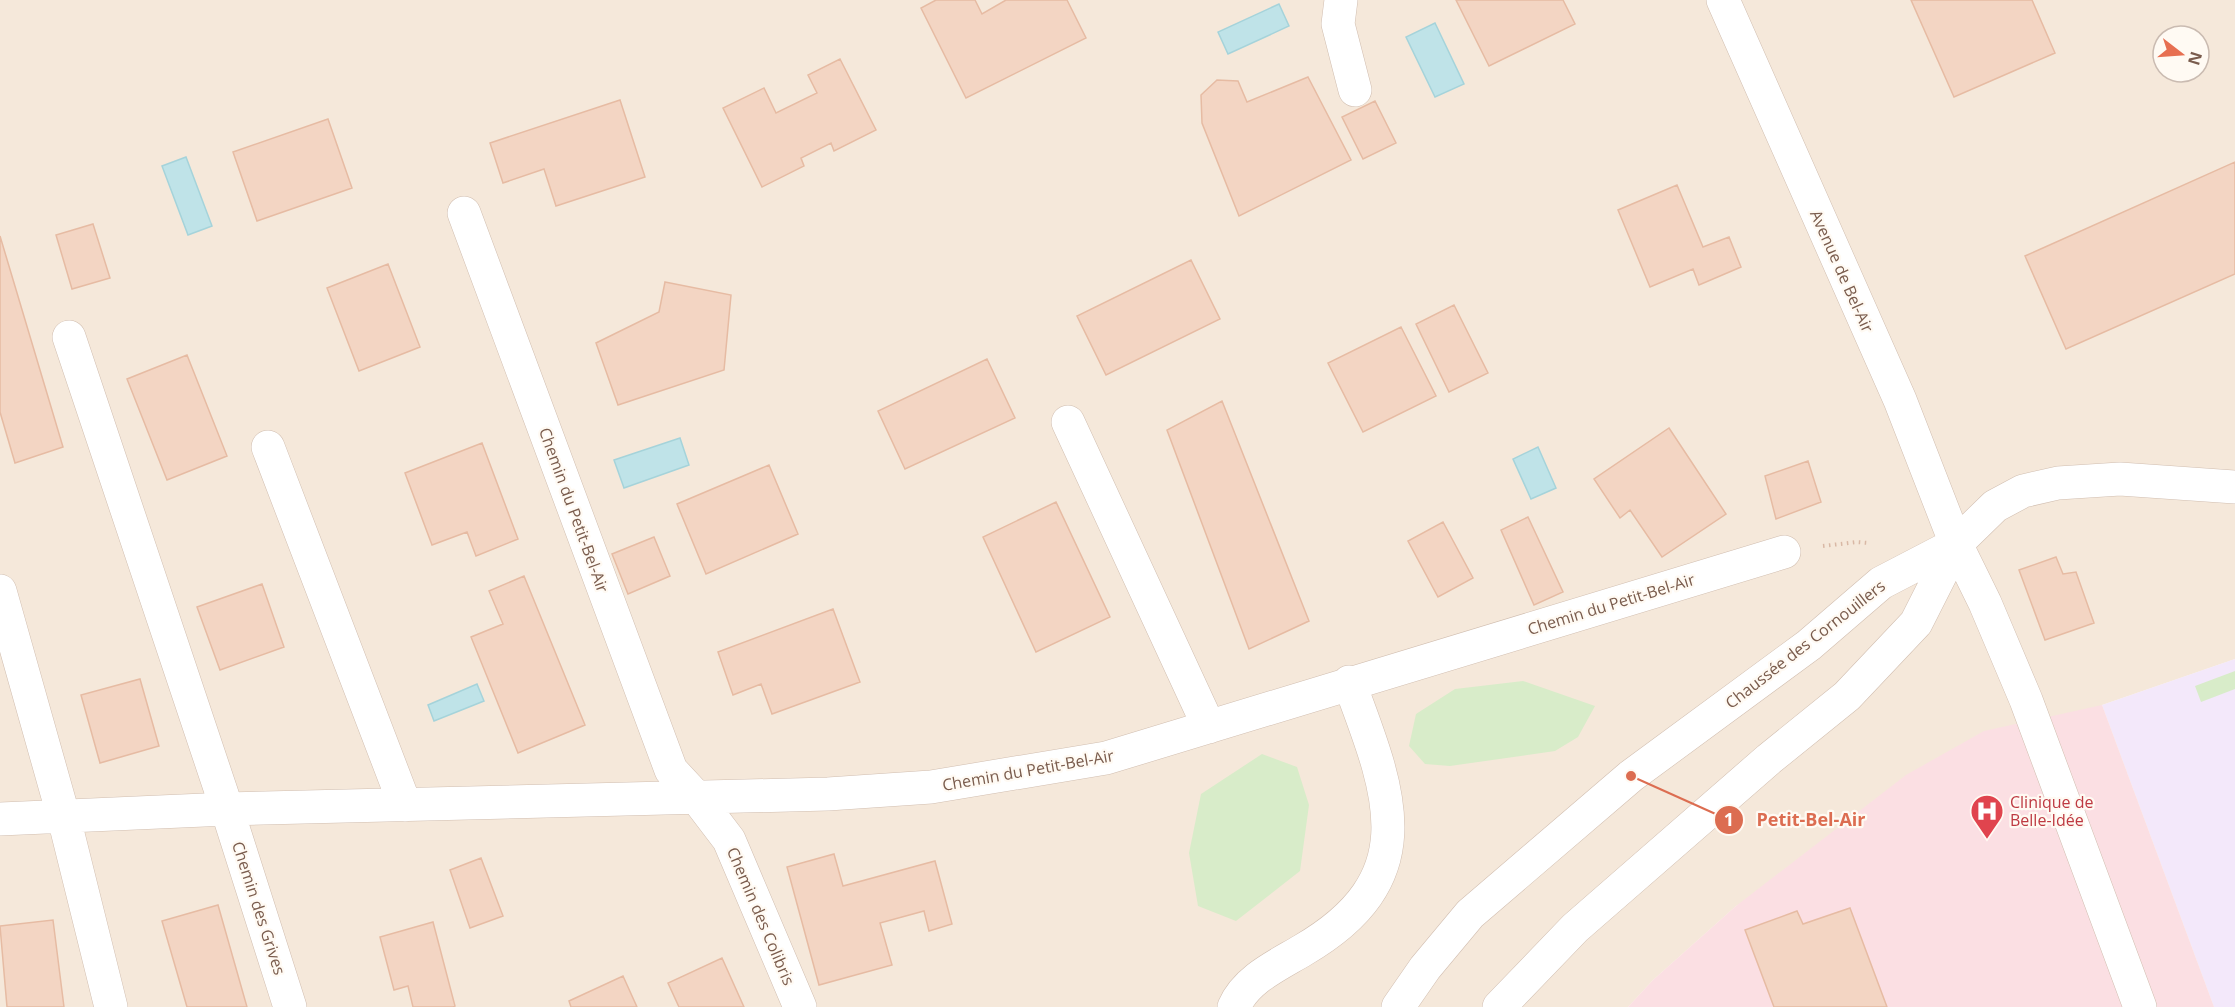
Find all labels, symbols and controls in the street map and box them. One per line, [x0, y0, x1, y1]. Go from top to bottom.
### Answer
north arrow [2151, 24, 2211, 84]
text: N [2183, 49, 2208, 68]
street label: Avenue de Bel-Air [1805, 206, 1879, 336]
street label: Chemin du Petit-Bel-Air [534, 425, 614, 596]
street label: Chemin du Petit-Bel-Air [1525, 568, 1698, 640]
street label: Chaussée des Cornouillers [1720, 575, 1890, 713]
street label: Chemin du Petit-Bel-Air [940, 744, 1116, 796]
place label: Clinique de Belle-Idée [2010, 791, 2094, 831]
hospital icon: Clinique de Belle-Idée [1969, 793, 2005, 840]
callout: Petit-Bel-Air [1714, 802, 1877, 838]
text: 1 [1724, 807, 1734, 831]
text: Petit-Bel-Air [1757, 807, 1865, 831]
street label: Chemin des Grives [227, 838, 291, 978]
street label: Chemin des Colibris [722, 844, 800, 988]

